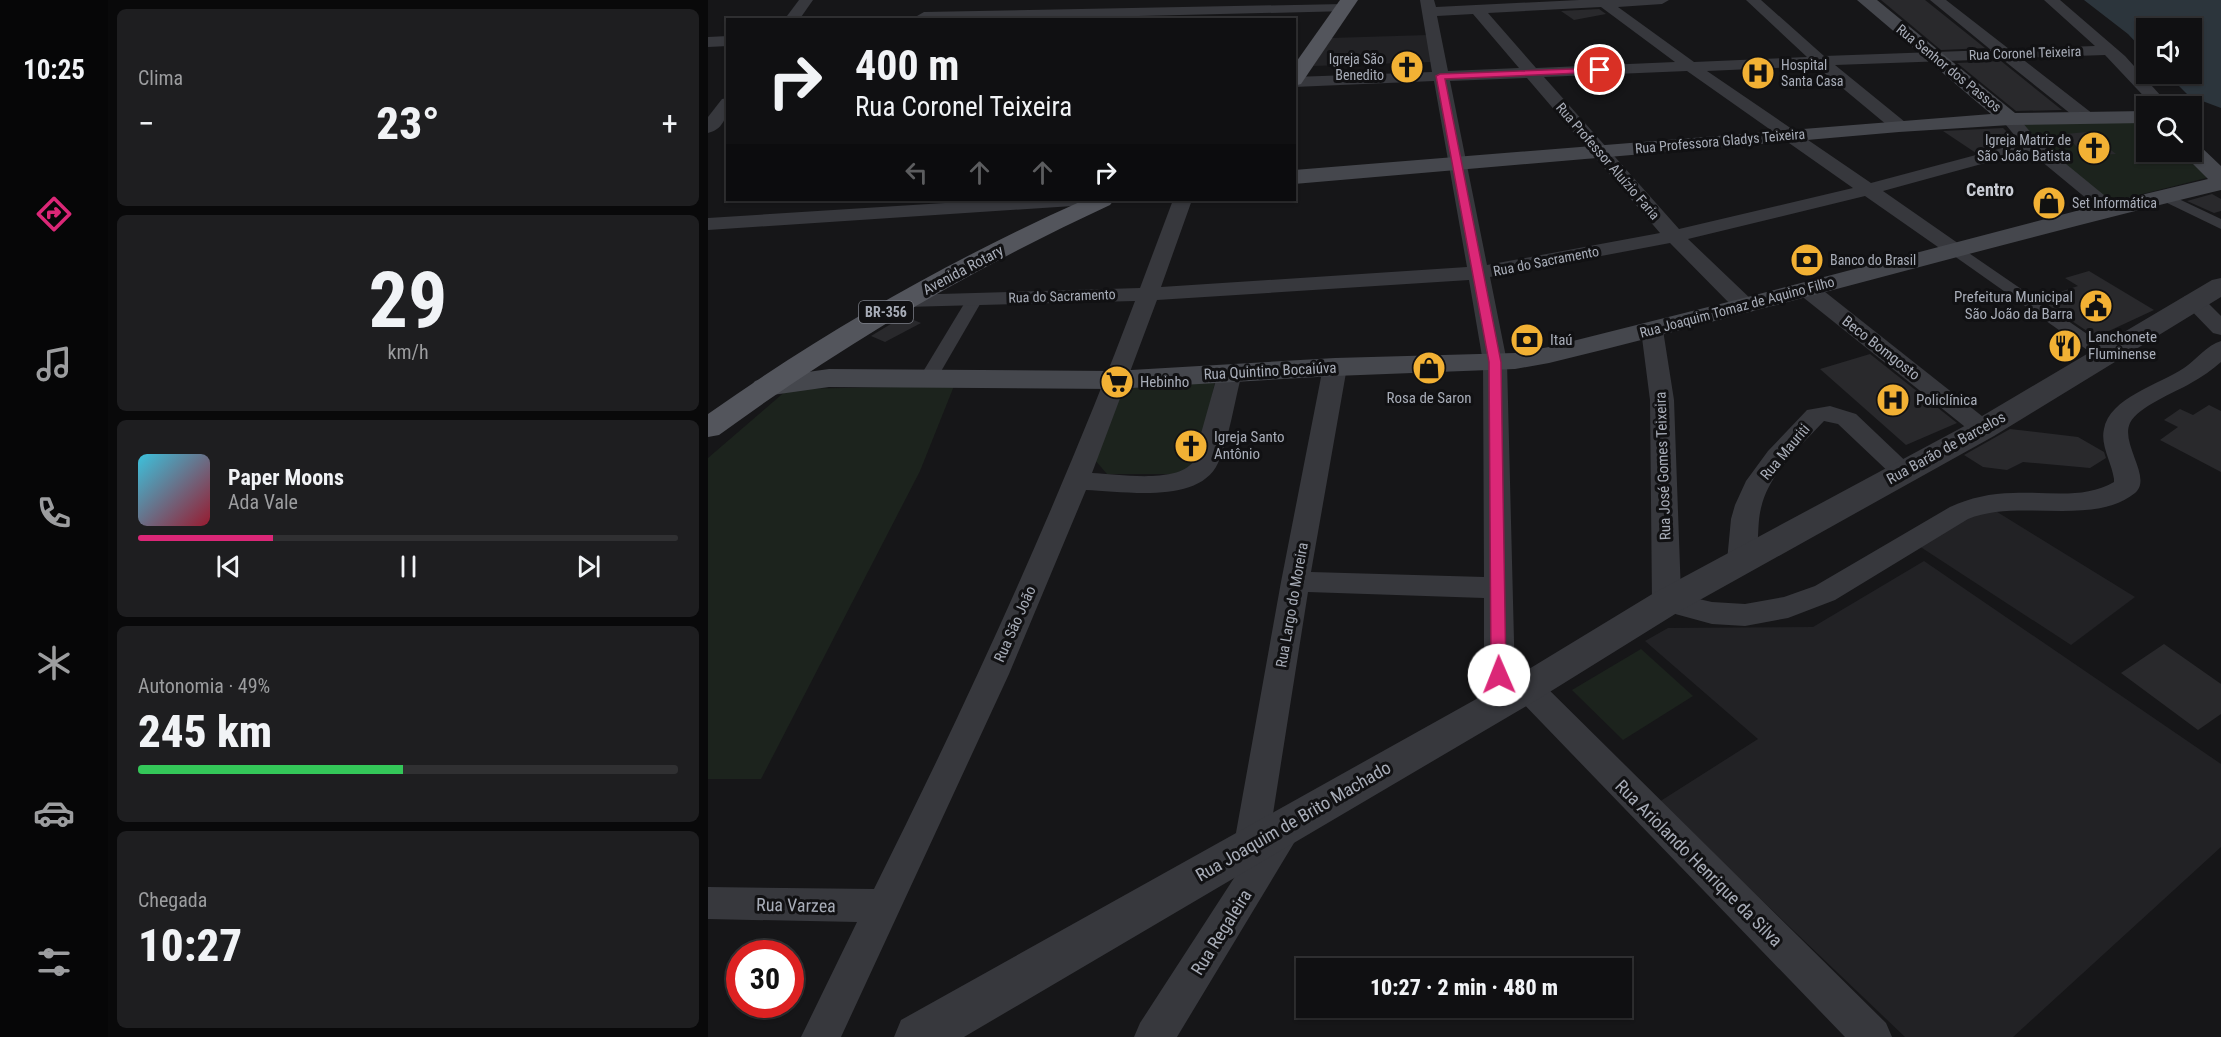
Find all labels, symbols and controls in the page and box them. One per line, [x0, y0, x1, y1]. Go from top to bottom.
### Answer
map controls [2136, 18, 2202, 162]
button: sound [2136, 18, 2202, 84]
street label: Rua Senhor dos Passos [1893, 21, 2005, 115]
text: 400 m [855, 41, 960, 90]
icon: right [756, 42, 834, 120]
street label: Rua Coronel Teixeira [1968, 43, 2082, 63]
pin [1574, 44, 1625, 95]
church icon: Igreja São Benedito [1389, 49, 1425, 85]
place label: Igreja São Benedito [1329, 51, 1384, 83]
icon: arrive [1583, 53, 1616, 86]
text: 10:25 [23, 54, 85, 86]
hospital icon: Hospital Santa Casa [1740, 55, 1776, 91]
place label: Hospital Santa Casa [1781, 57, 1844, 89]
text: Clima [138, 66, 183, 90]
text: Rua Coronel Teixeira [855, 91, 1072, 123]
button: search [2136, 96, 2202, 162]
text: 23° [376, 97, 440, 150]
street label: Rua Professor Aluízio Faria [1553, 99, 1663, 223]
text: − [138, 104, 155, 143]
text: + [662, 104, 678, 143]
street label: Rua Professora Gladys Teixeira [1634, 126, 1806, 156]
church icon: Igreja Matriz de São João Batista [2076, 130, 2112, 166]
place label: Igreja Matriz de São João Batista [1977, 132, 2071, 164]
icon: left [900, 156, 933, 189]
icon: ahead [963, 156, 996, 189]
icon: ahead [1026, 156, 1059, 189]
icon: right [1089, 156, 1122, 189]
district label: Centro [1966, 179, 2014, 200]
shop icon: Set Informática [2031, 185, 2067, 221]
icon: directions [33, 193, 75, 235]
place label: Set Informática [2072, 195, 2157, 211]
street label: Avenida Rotary [920, 241, 1006, 299]
bank icon: Banco do Brasil [1789, 242, 1825, 278]
street label: Rua do Sacramento [1492, 243, 1600, 279]
place label: Banco do Brasil [1830, 252, 1916, 268]
text: 29 [369, 255, 447, 346]
street label: Rua Joaquim Tomaz de Aquino Filho [1638, 273, 1836, 341]
street label: Rua do Sacramento [1008, 286, 1116, 306]
place label: Prefeitura Municipal São João da Barra [1954, 288, 2073, 323]
public building icon: Prefeitura Municipal São João da Barra [2078, 288, 2114, 324]
road number: BR-356 [859, 301, 913, 323]
street label: Beco Bomgosto [1839, 312, 1923, 384]
bank icon: Itaú [1509, 322, 1545, 358]
restaurant icon: Lanchonete Fluminense [2047, 328, 2083, 364]
place label: Lanchonete Fluminense [2088, 328, 2157, 363]
place label: Itaú [1550, 331, 1573, 349]
text: km/h [387, 340, 429, 364]
icon: music [33, 343, 75, 385]
shop icon: Rosa de Saron [1411, 350, 1447, 386]
street label: Rua Quintino Bocaiúva [1203, 359, 1337, 383]
supermarket icon: Hebinho [1099, 364, 1135, 400]
place label: Hebinho [1140, 373, 1189, 391]
hospital icon: Policlínica [1875, 382, 1911, 418]
place label: Rosa de Saron [1386, 389, 1472, 407]
street label: Rua José Gomes Teixeira [1651, 391, 1675, 541]
place label: Policlínica [1916, 391, 1977, 409]
street label: Rua Barão de Barcelos [1883, 408, 2009, 488]
street label: Rua Mauriti [1756, 420, 1814, 484]
church icon: Igreja Santo Antônio [1173, 428, 1209, 464]
place label: Igreja Santo Antônio [1214, 428, 1285, 463]
text: Paper Moons [228, 465, 344, 490]
text: Ada Vale [228, 490, 298, 514]
icon: phone [33, 492, 75, 534]
street label: Rua Largo do Moreira [1272, 541, 1312, 669]
icon: previous [212, 550, 245, 583]
icon: pause [392, 550, 425, 583]
icon: next [572, 550, 605, 583]
street label: Rua São João [990, 583, 1040, 665]
icon: climate [33, 642, 75, 684]
position arrow [1467, 643, 1531, 707]
text: Autonomia · 49% [138, 674, 270, 698]
text: 245 km [138, 705, 272, 758]
street label: Rua Joaquim de Brito Machado [1192, 756, 1394, 886]
street label: Rua Ariolando Henrique da Silva [1611, 775, 1787, 951]
icon: car [33, 792, 75, 834]
street label: Rua Regaleira [1186, 885, 1256, 979]
text: Chegada [138, 888, 207, 912]
street label: Rua Varzea [756, 894, 836, 916]
text: 10:27 [138, 919, 242, 972]
speed limit sign: 30 [726, 940, 804, 1018]
icon: filters [33, 941, 75, 983]
text: 10:27 · 2 min · 480 m [1370, 975, 1558, 1000]

